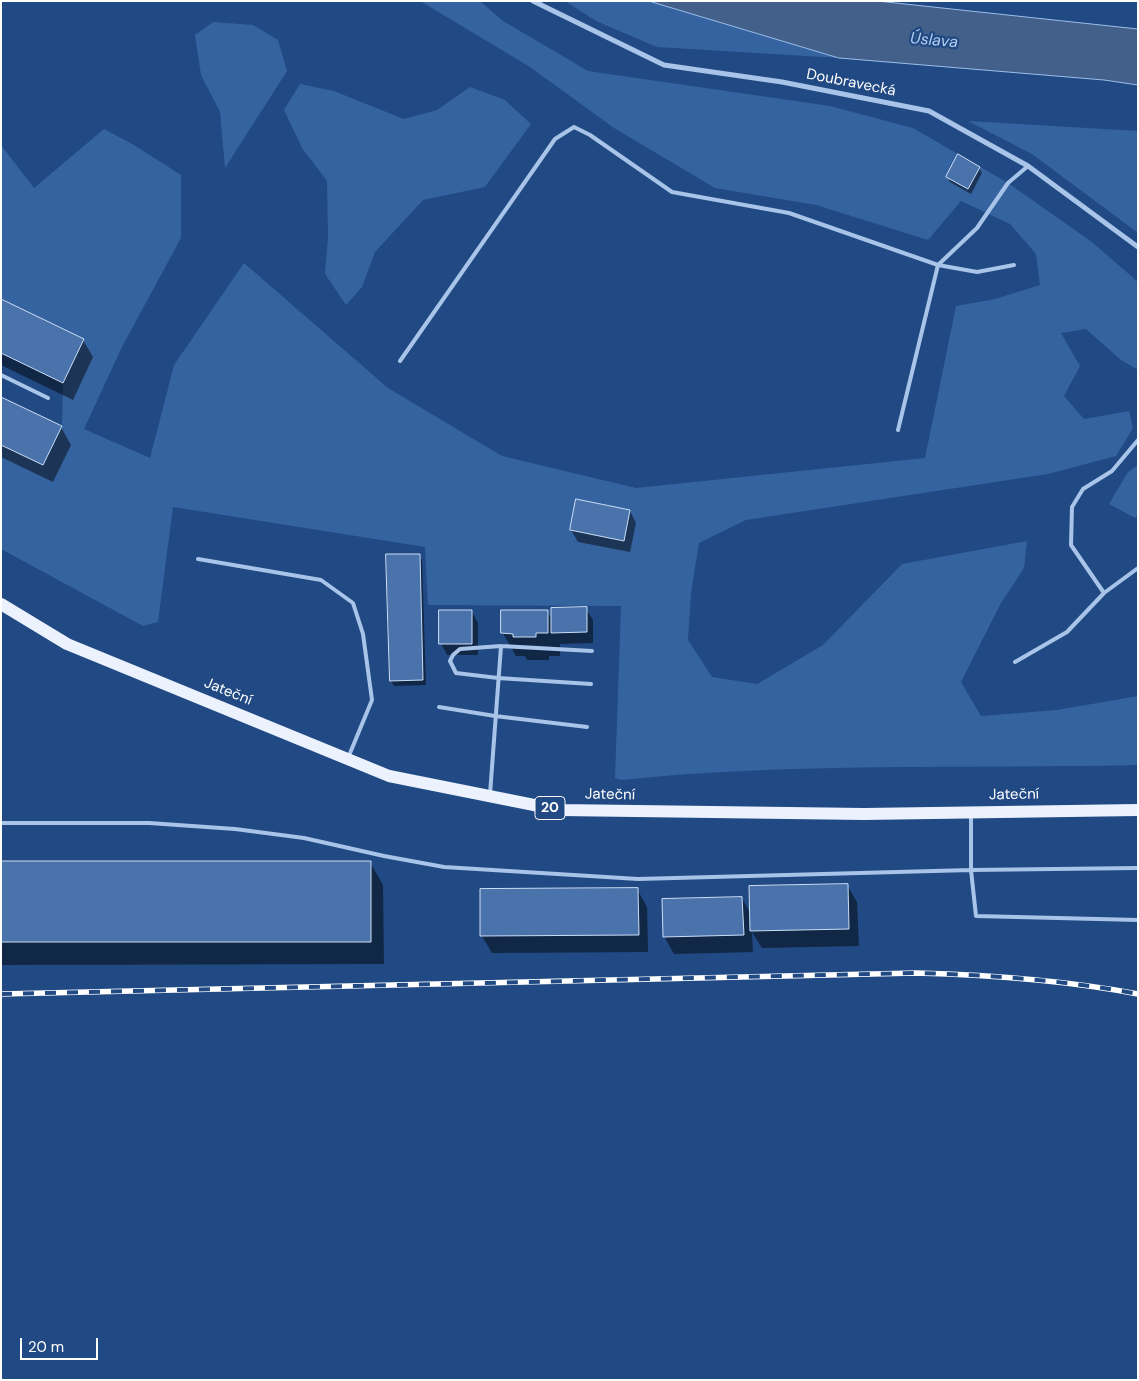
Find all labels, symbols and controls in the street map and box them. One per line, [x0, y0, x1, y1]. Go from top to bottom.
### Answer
water label: Úslava [909, 29, 959, 53]
street label: Doubravecká [805, 65, 897, 101]
street label: Jateční [201, 674, 255, 710]
street label: Jateční [585, 786, 635, 804]
street label: Jateční [989, 786, 1039, 804]
road number: 20 [535, 796, 565, 820]
scale bar [22, 1328, 100, 1360]
text: 20 m [28, 1337, 64, 1357]

